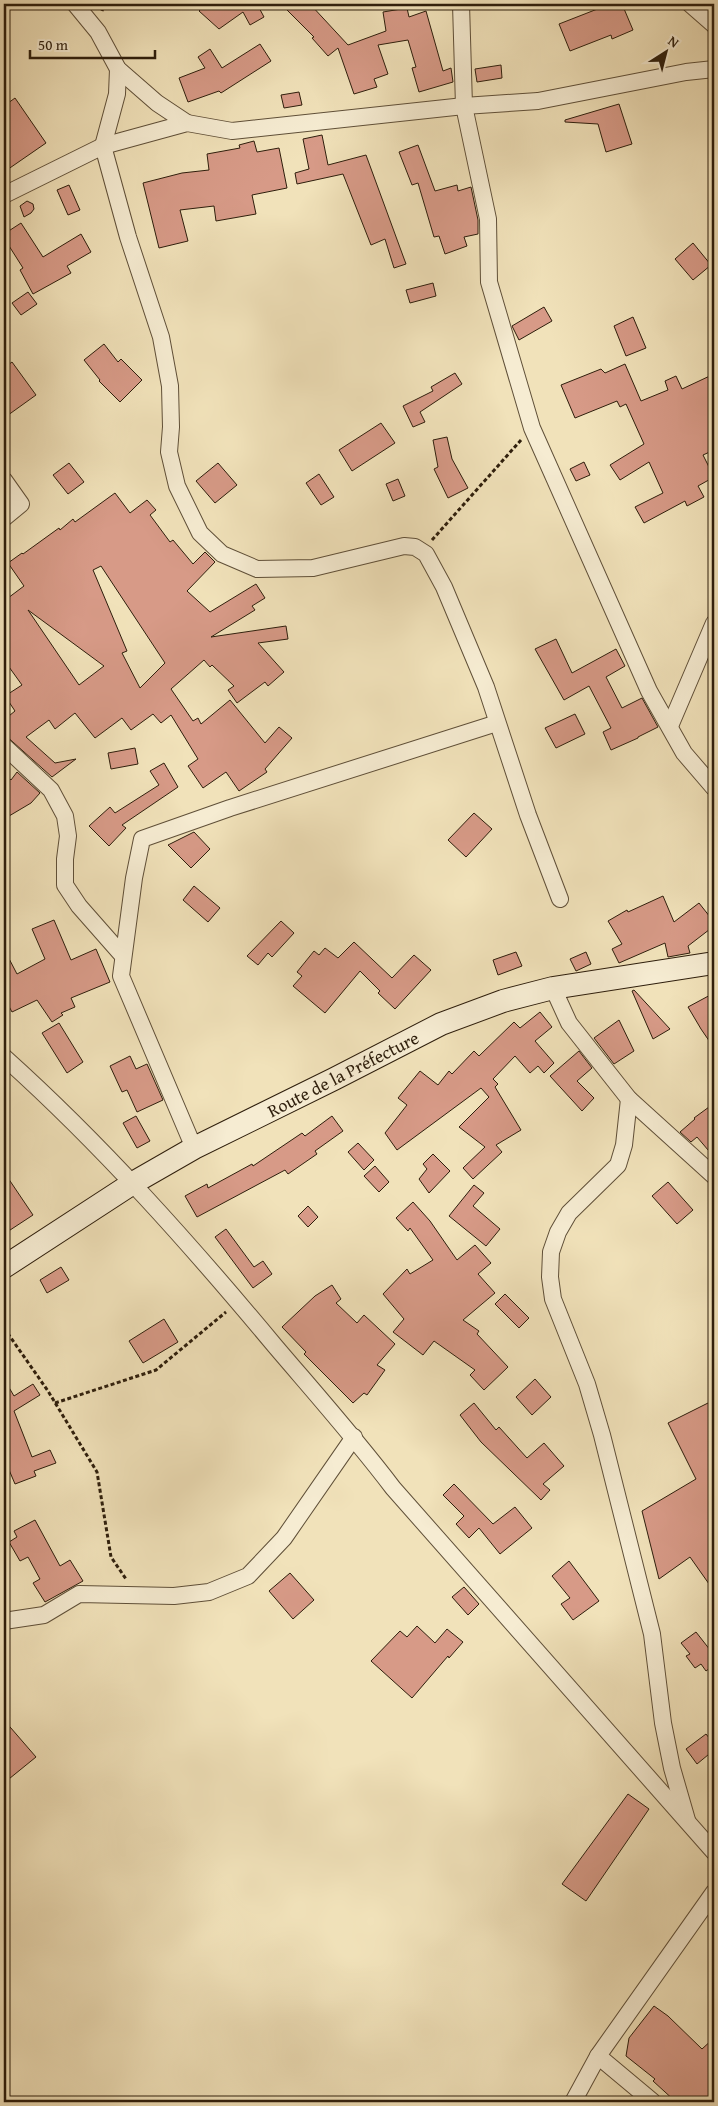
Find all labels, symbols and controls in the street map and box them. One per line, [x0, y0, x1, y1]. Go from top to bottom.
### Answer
scale bar [30, 28, 155, 60]
north arrow [640, 28, 690, 78]
text: N [664, 31, 684, 53]
text: 50 m [38, 34, 69, 55]
street label: Route de la Préfecture [262, 1024, 424, 1124]

